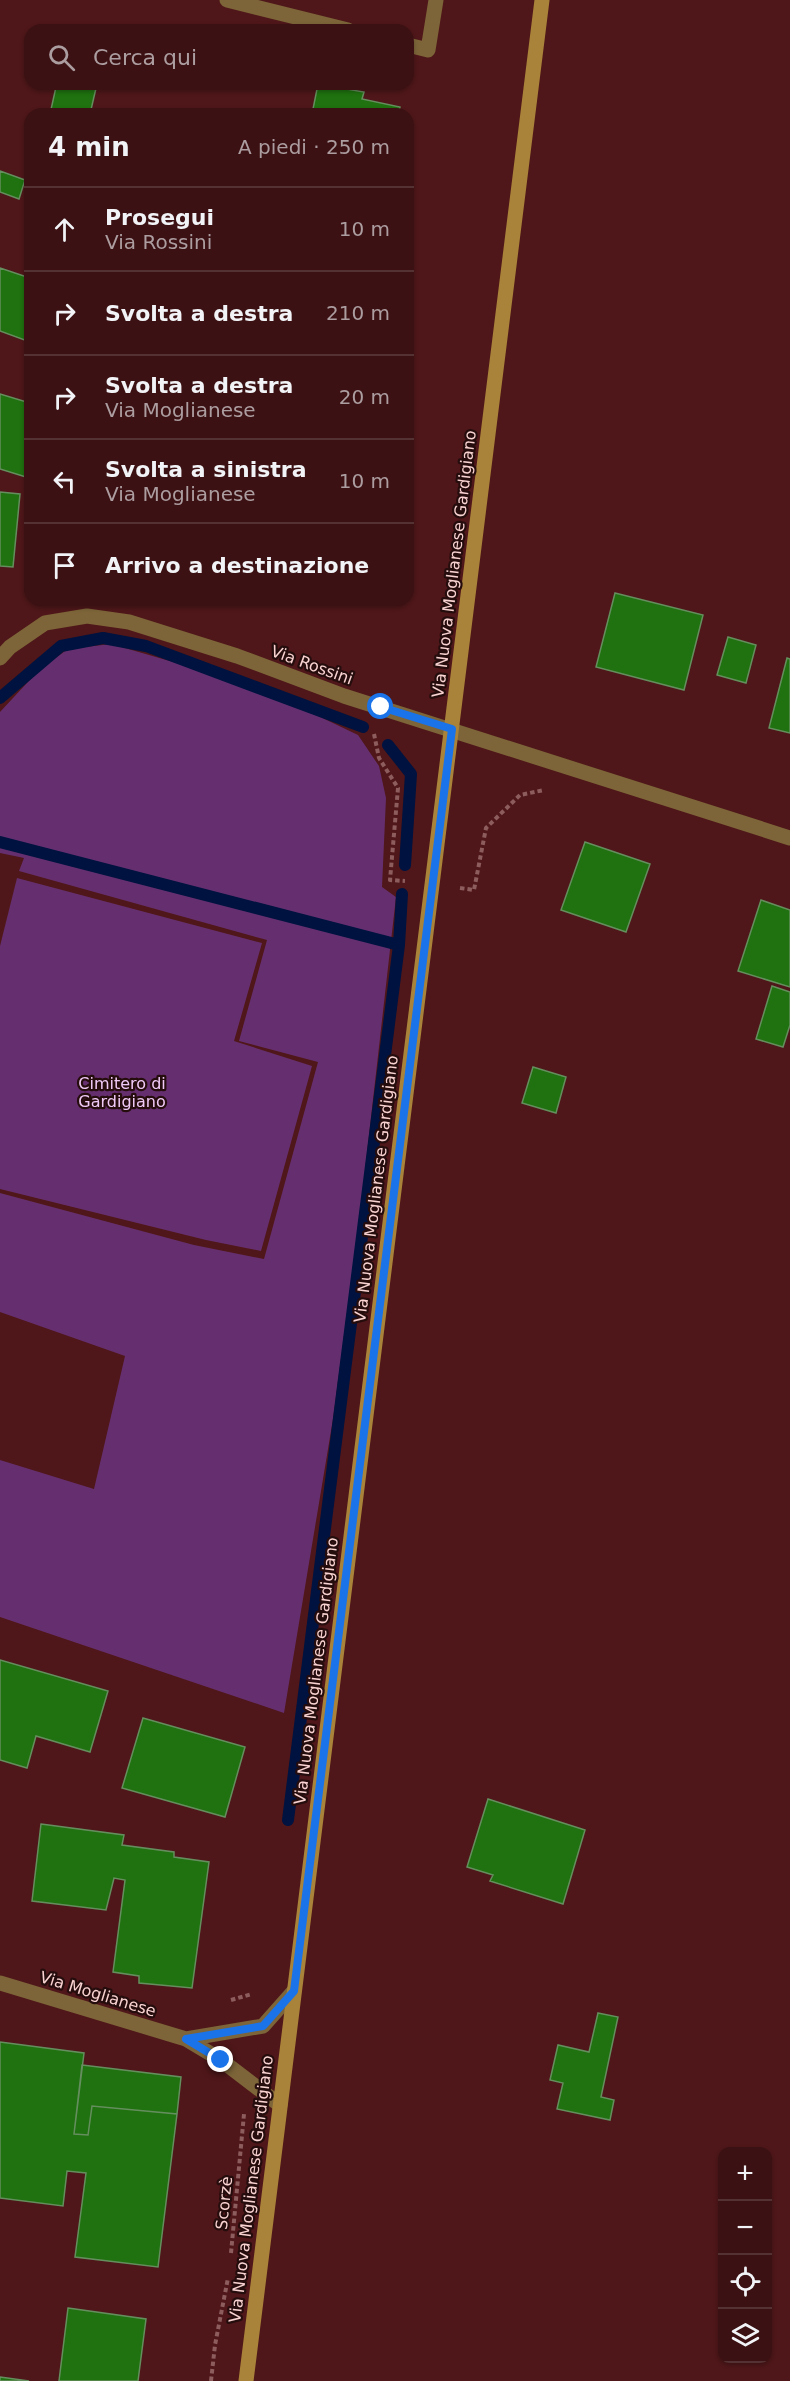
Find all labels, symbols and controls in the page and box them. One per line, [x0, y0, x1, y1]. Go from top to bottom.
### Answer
search box [24, 24, 414, 90]
icon: search [45, 41, 78, 74]
text: Cerca qui [93, 45, 197, 70]
text: 4 min [48, 132, 130, 162]
text: A piedi · 250 m [238, 135, 390, 159]
text: Prosegui [105, 205, 214, 230]
icon: ahead [48, 213, 81, 246]
text: 10 m [339, 217, 390, 241]
text: Via Rossini [105, 230, 212, 254]
icon: right [48, 297, 81, 330]
text: Svolta a destra [105, 301, 293, 326]
text: 210 m [326, 301, 390, 325]
text: Svolta a destra [105, 373, 293, 398]
icon: right [48, 381, 81, 414]
text: 20 m [339, 385, 390, 409]
text: Via Moglianese [105, 398, 256, 422]
street label: Via Nuova Moglianese Gardigiano [428, 429, 480, 699]
text: Svolta a sinistra [105, 457, 307, 482]
icon: left [48, 465, 81, 498]
text: 10 m [339, 469, 390, 493]
text: Via Moglianese [105, 482, 256, 506]
icon: arrive [48, 549, 81, 582]
text: Arrivo a destinazione [105, 553, 369, 578]
street label: Via Rossini [268, 641, 356, 689]
route start [367, 693, 393, 719]
street label: Via Nuova Moglianese Gardigiano [350, 1054, 402, 1324]
park label: Cimitero di Gardigiano [78, 1074, 166, 1111]
street label: Via Nuova Moglianese Gardigiano [290, 1536, 342, 1806]
street label: Via Moglianese [38, 1967, 158, 2021]
route end [207, 2046, 233, 2072]
street label: Via Nuova Moglianese Gardigiano [225, 2054, 277, 2324]
map controls [718, 2147, 772, 2363]
button: + [718, 2147, 772, 2201]
street label: Scorzè [212, 2175, 236, 2231]
button: − [718, 2201, 772, 2255]
button: locate [718, 2255, 772, 2309]
button: layers [718, 2309, 772, 2363]

